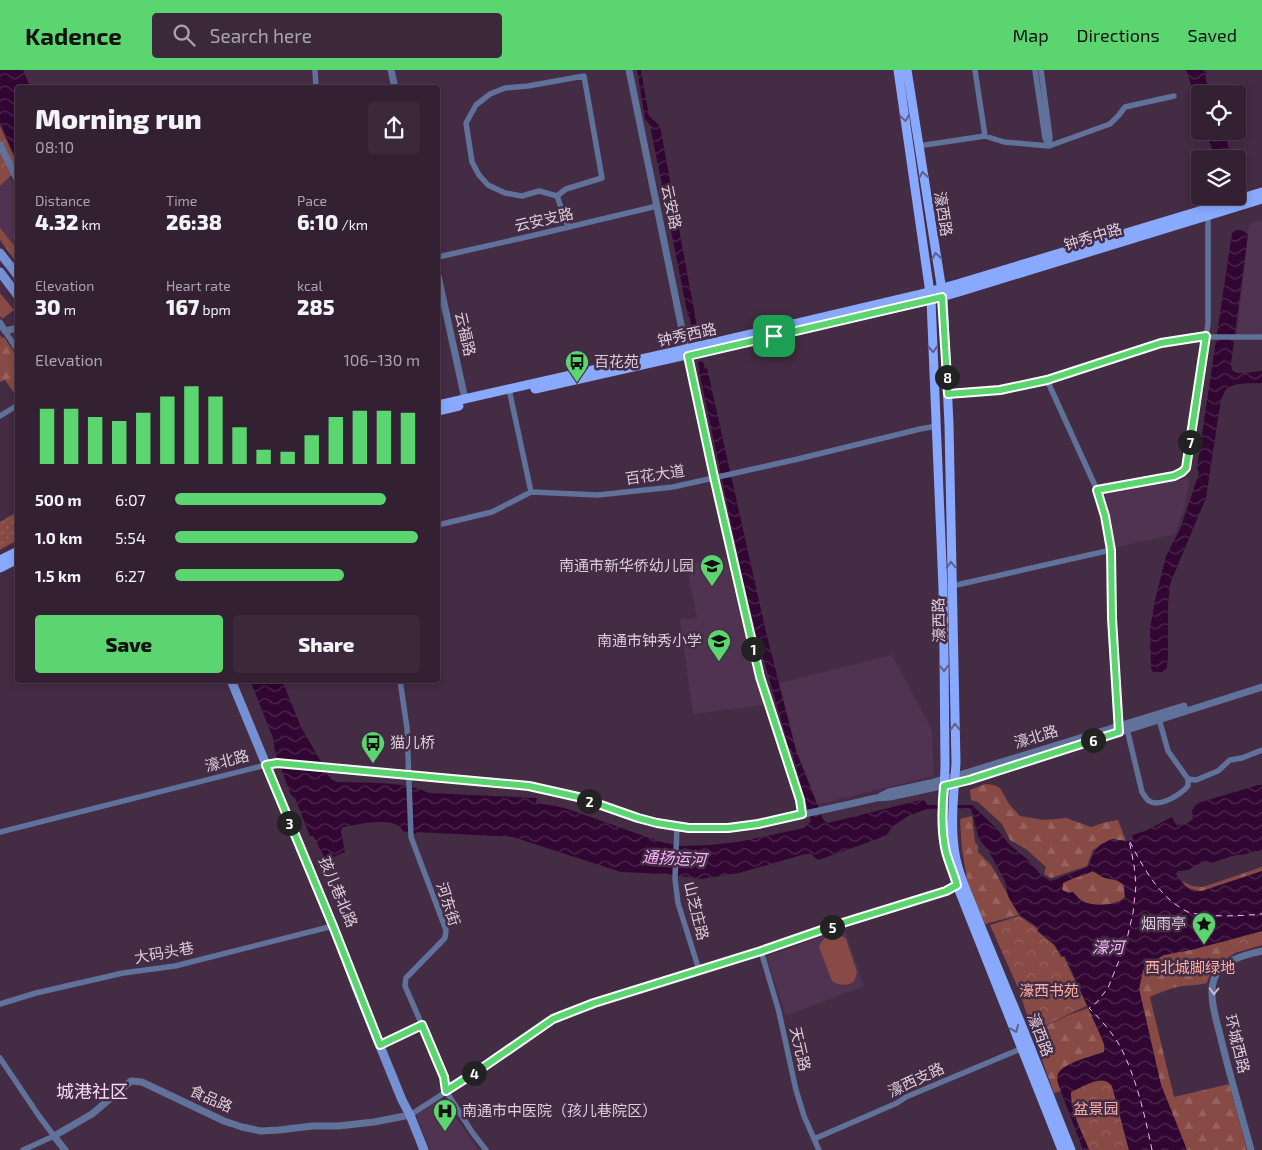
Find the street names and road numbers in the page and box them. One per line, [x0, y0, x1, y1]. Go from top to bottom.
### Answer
street label: 云安路 [658, 183, 685, 231]
street label: 濠西路 [932, 190, 956, 237]
street label: 云安支路 [513, 204, 575, 235]
street label: 钟秀中路 [1061, 219, 1124, 253]
street label: 云福路 [452, 310, 480, 358]
street label: 钟秀西路 [656, 319, 718, 349]
street label: 百花大道 [624, 461, 686, 487]
street label: 濠西路 [929, 597, 947, 643]
street label: 濠北路 [1012, 721, 1060, 751]
street label: 濠北路 [203, 746, 251, 775]
street label: 孩儿巷北路 [316, 854, 362, 930]
street label: 山芝庄路 [681, 879, 713, 942]
street label: 河东街 [433, 880, 464, 928]
street label: 大码头巷 [133, 938, 195, 966]
street label: 濠西路 [1024, 1010, 1057, 1059]
street label: 环城西路 [1222, 1012, 1254, 1075]
street label: 天元路 [787, 1025, 815, 1073]
street label: 濠西支路 [885, 1058, 947, 1100]
street label: 食品路 [187, 1081, 236, 1115]

